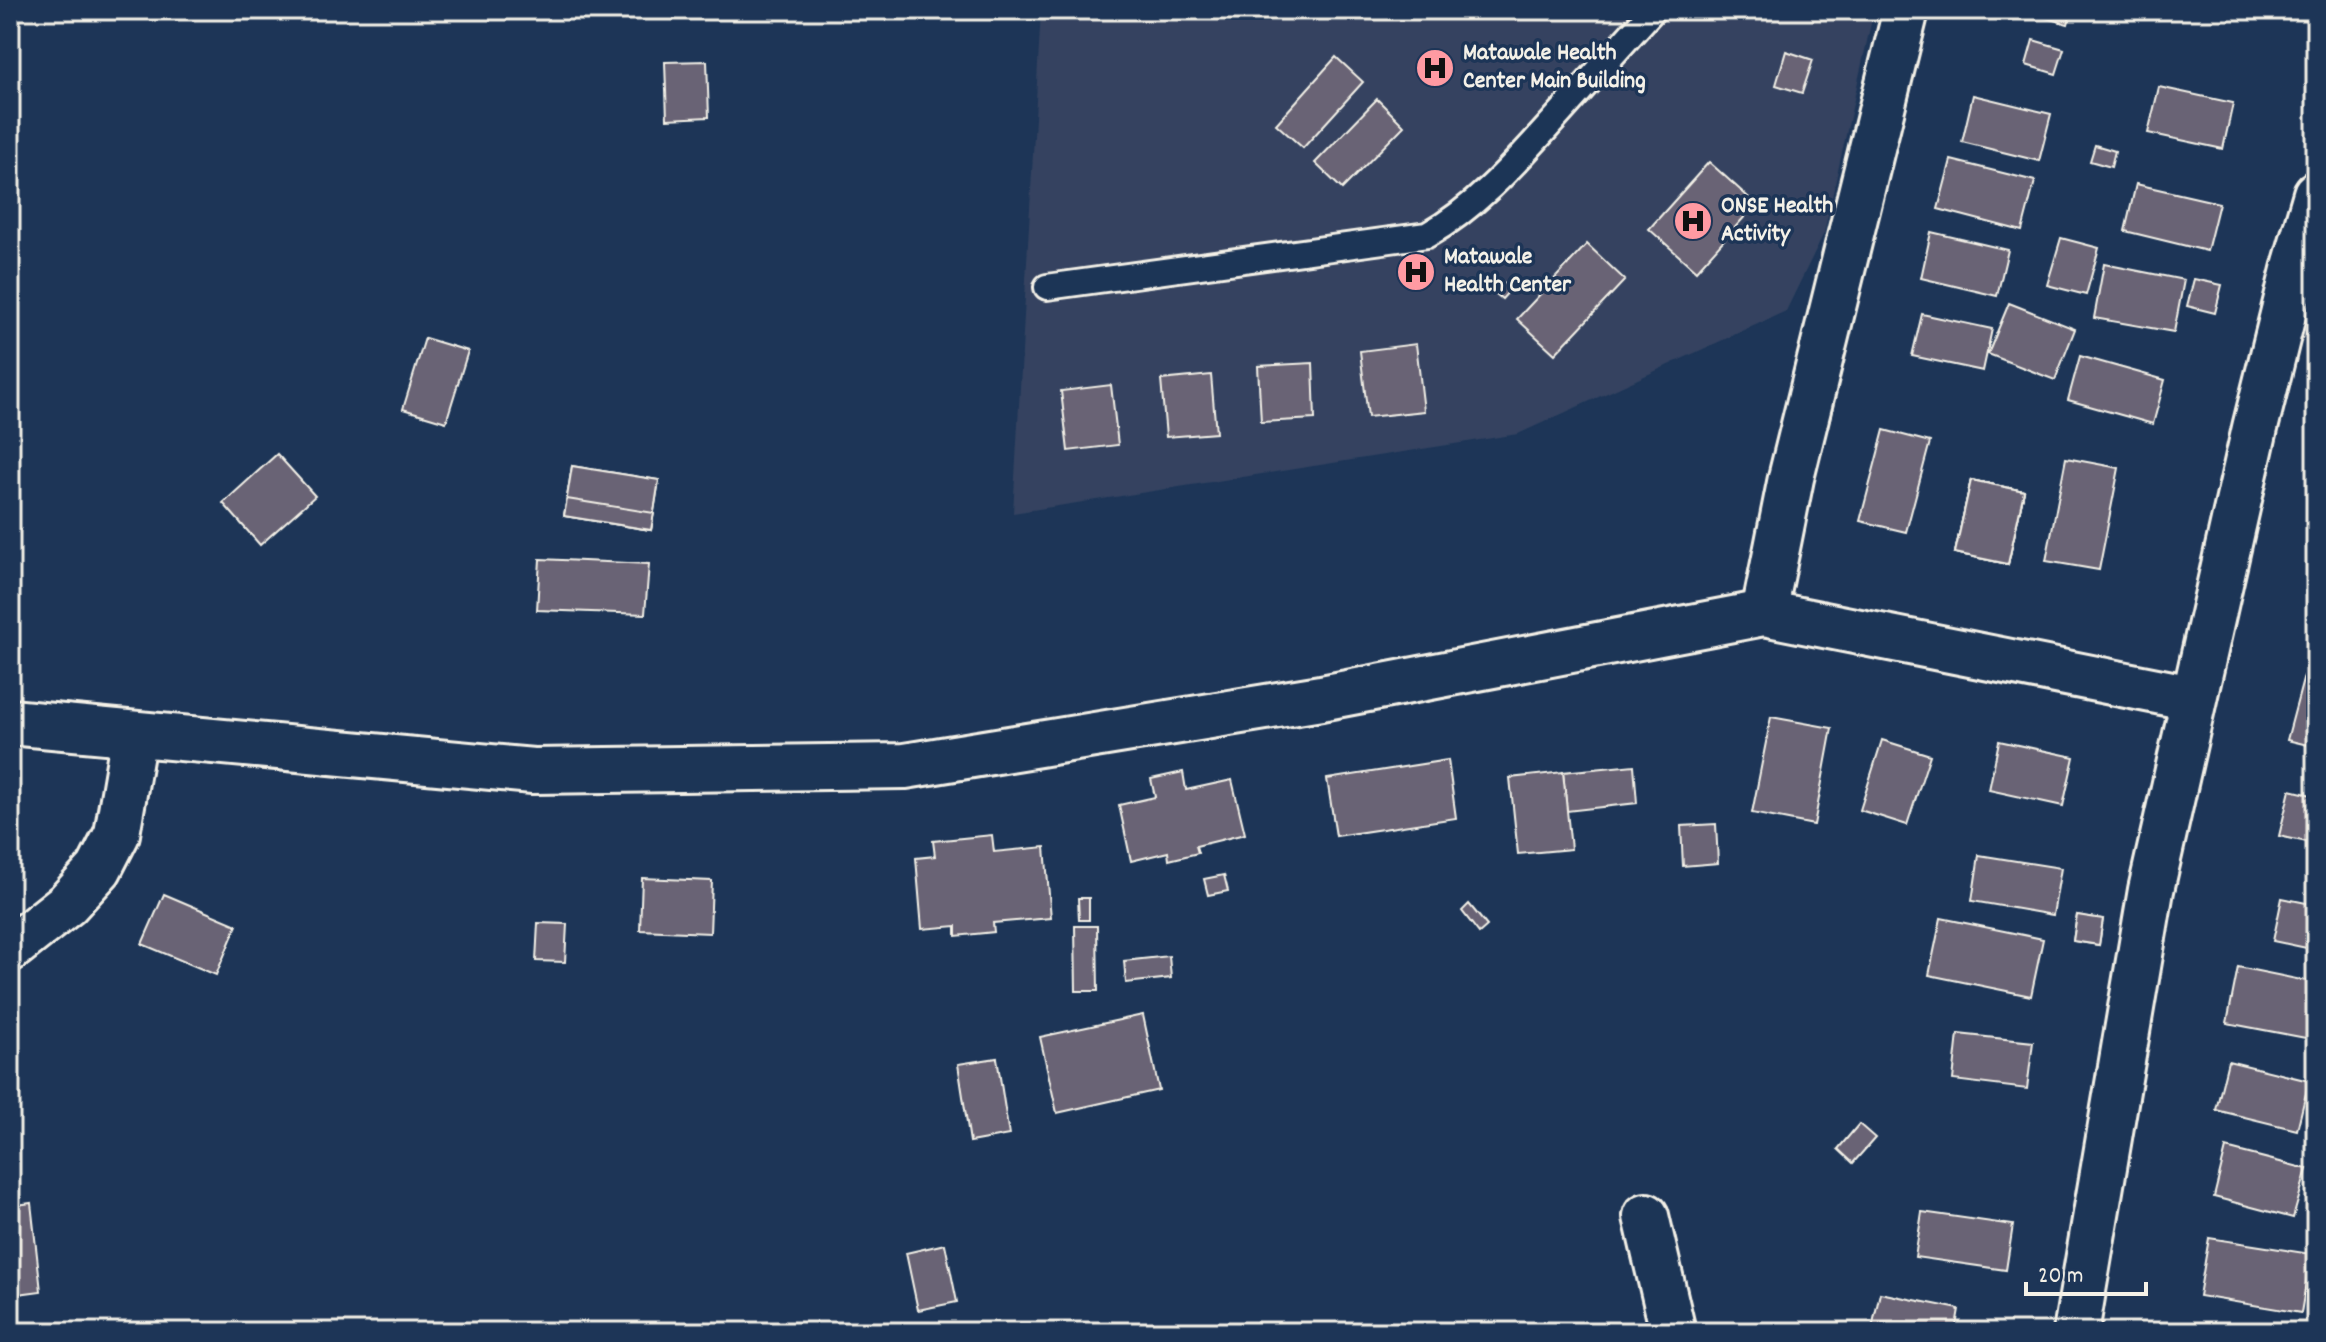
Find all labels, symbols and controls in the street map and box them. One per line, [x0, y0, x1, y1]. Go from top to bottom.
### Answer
place label: Matawale Health Center Main Building [1463, 37, 1646, 99]
hospital icon: Matawale Health Center Main Building [1414, 47, 1456, 89]
place label: ONSE Health Activity [1721, 190, 1833, 252]
hospital icon: ONSE Health Activity [1672, 200, 1714, 242]
place label: Matawale Health Center [1444, 241, 1572, 303]
hospital icon: Matawale Health Center [1395, 251, 1437, 293]
scale bar [2026, 1246, 2146, 1296]
text: 20 m [2038, 1260, 2084, 1294]

